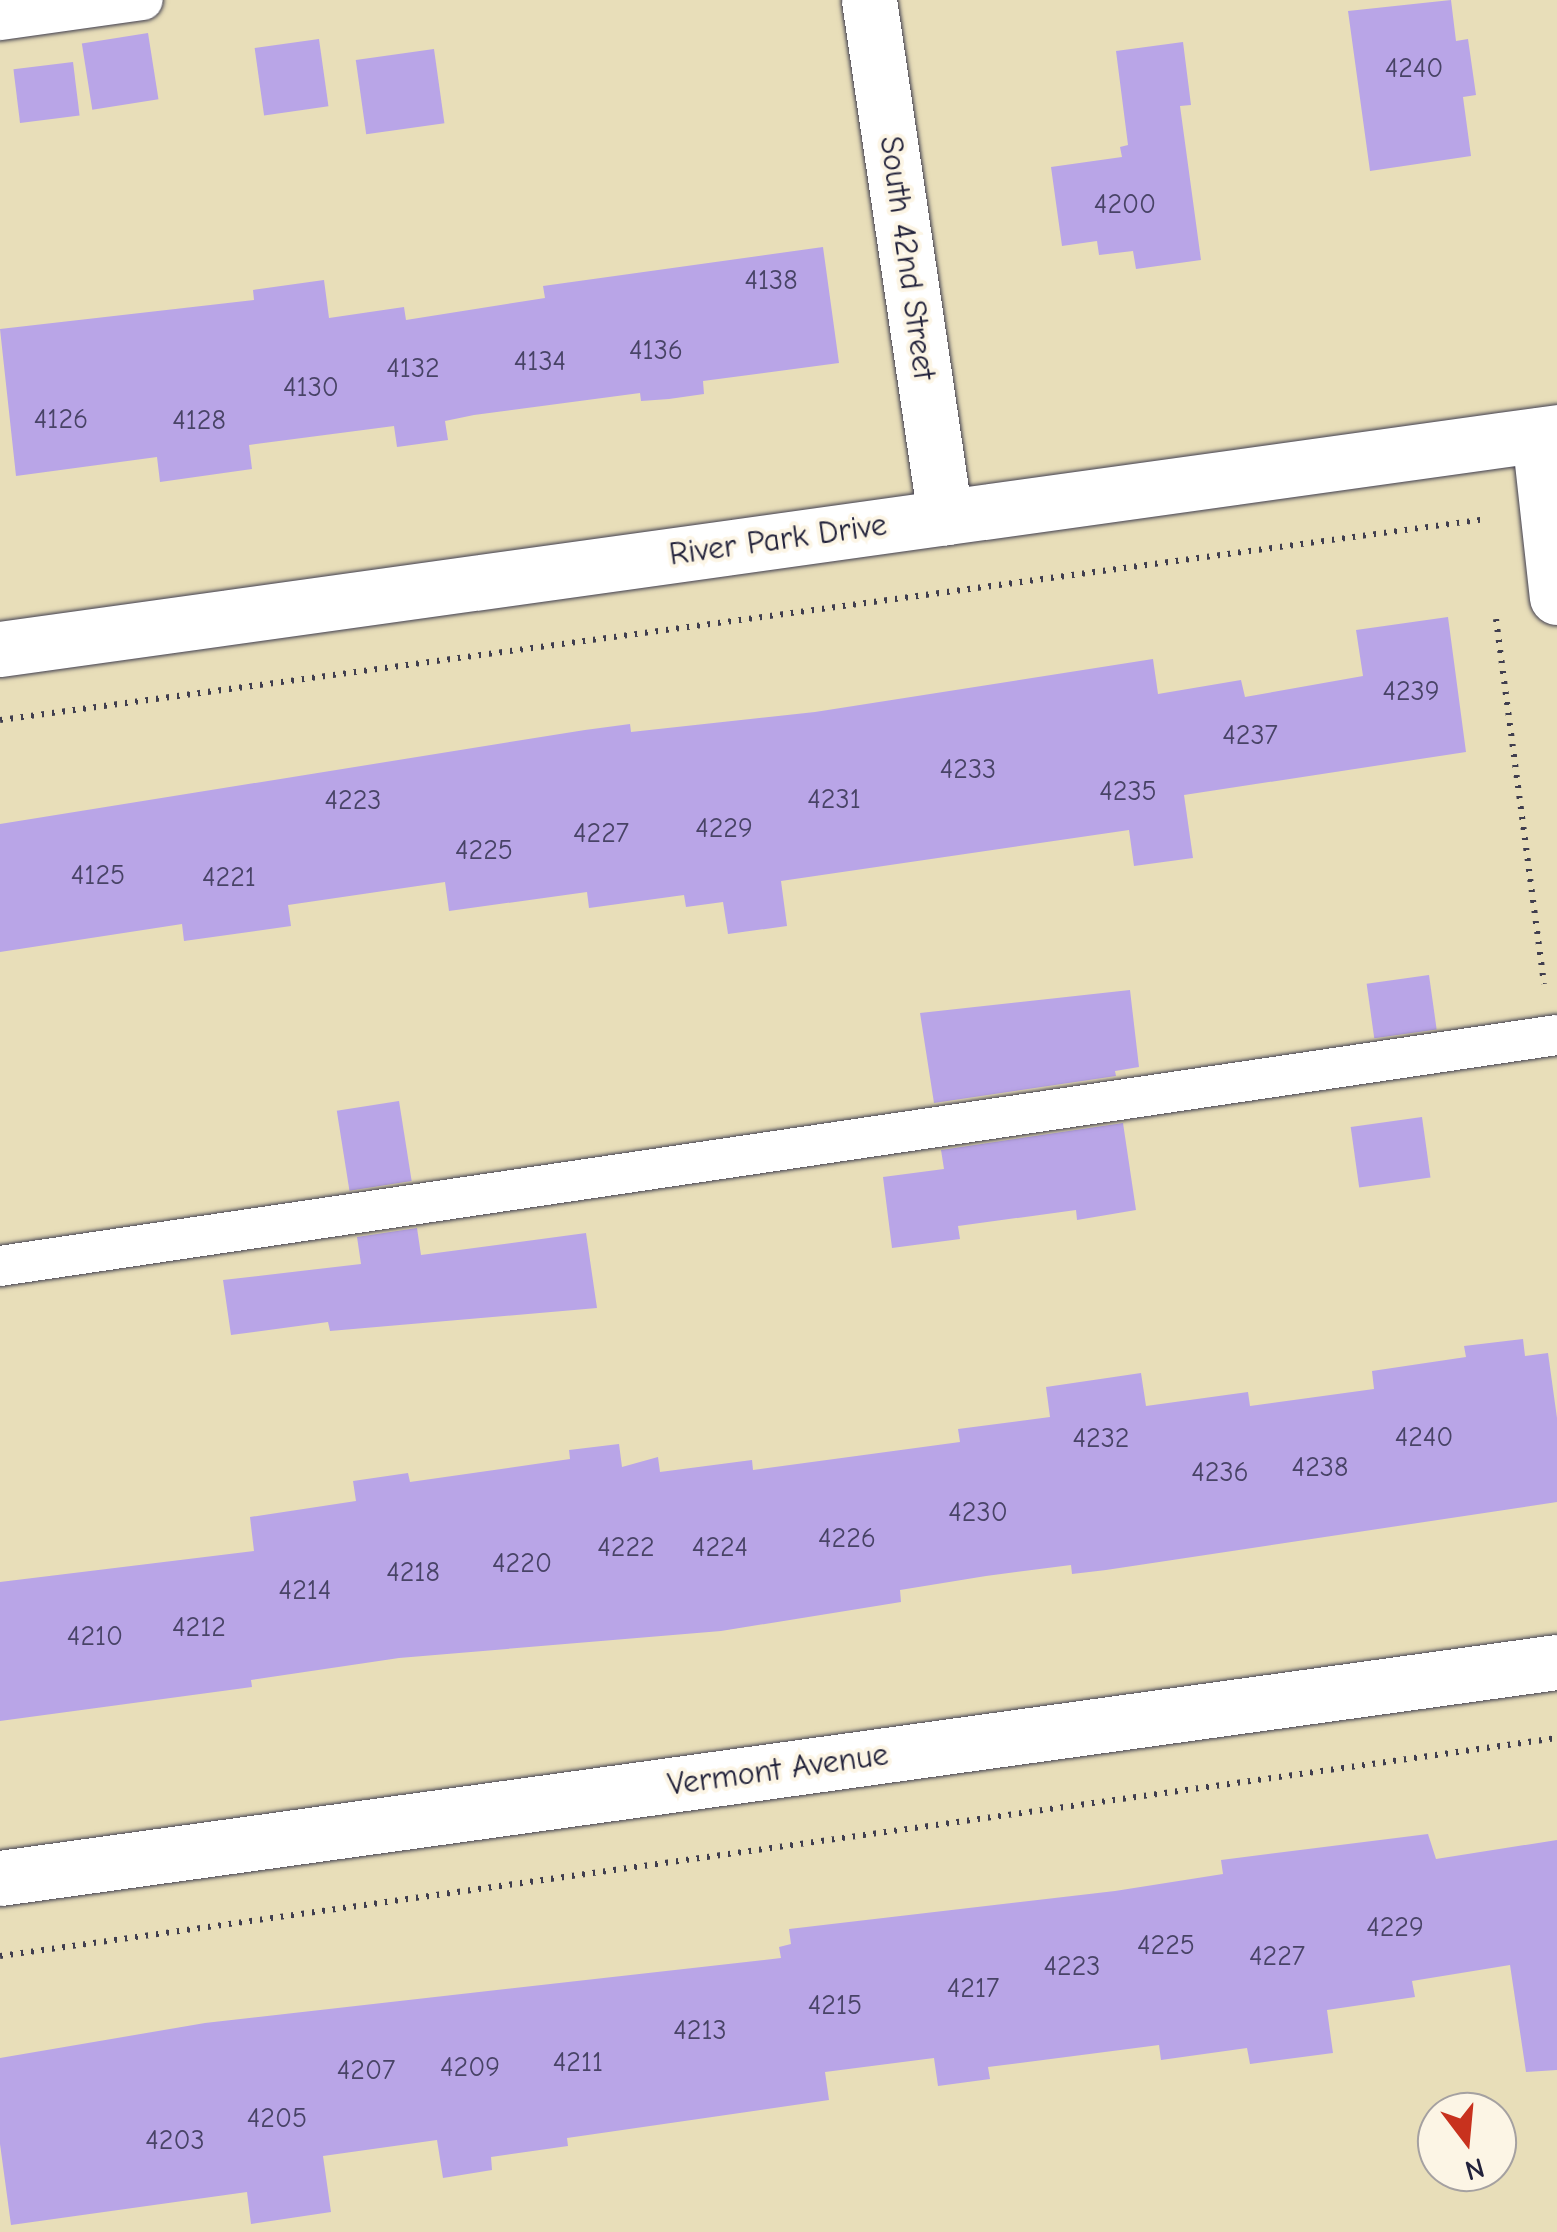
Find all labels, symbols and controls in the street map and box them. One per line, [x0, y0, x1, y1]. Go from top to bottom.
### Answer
house number: 4240 [1385, 51, 1443, 85]
street label: South 42nd Street [871, 134, 943, 382]
house number: 4200 [1094, 187, 1156, 221]
house number: 4138 [744, 263, 798, 297]
house number: 4136 [629, 333, 683, 367]
house number: 4134 [514, 344, 566, 378]
house number: 4132 [386, 351, 440, 385]
house number: 4130 [283, 370, 339, 404]
house number: 4126 [34, 402, 88, 436]
house number: 4128 [172, 403, 226, 437]
street label: River Park Drive [667, 506, 889, 574]
house number: 4239 [1382, 674, 1440, 708]
house number: 4237 [1222, 718, 1278, 752]
house number: 4233 [940, 752, 996, 786]
house number: 4235 [1099, 774, 1157, 808]
house number: 4231 [807, 782, 861, 816]
house number: 4223 [324, 783, 382, 817]
house number: 4229 [695, 811, 753, 845]
house number: 4227 [573, 816, 629, 850]
house number: 4225 [455, 833, 513, 867]
house number: 4125 [71, 858, 125, 892]
house number: 4221 [202, 860, 256, 894]
house number: 4240 [1395, 1420, 1453, 1454]
house number: 4232 [1072, 1421, 1130, 1455]
house number: 4238 [1292, 1450, 1348, 1484]
house number: 4236 [1191, 1455, 1249, 1489]
house number: 4230 [948, 1495, 1008, 1529]
house number: 4226 [818, 1521, 876, 1555]
house number: 4222 [597, 1530, 655, 1564]
house number: 4224 [692, 1530, 748, 1564]
house number: 4220 [492, 1546, 552, 1580]
house number: 4218 [386, 1555, 440, 1589]
house number: 4214 [279, 1573, 331, 1607]
house number: 4212 [172, 1610, 226, 1644]
house number: 4210 [67, 1619, 123, 1653]
street label: Vermont Avenue [665, 1736, 891, 1804]
house number: 4229 [1366, 1910, 1424, 1944]
house number: 4225 [1137, 1928, 1195, 1962]
house number: 4227 [1249, 1939, 1305, 1973]
house number: 4223 [1043, 1949, 1101, 1983]
house number: 4217 [947, 1971, 999, 2005]
house number: 4215 [808, 1988, 862, 2022]
house number: 4213 [673, 2013, 727, 2047]
house number: 4211 [553, 2045, 603, 2079]
house number: 4209 [440, 2050, 500, 2084]
house number: 4207 [337, 2053, 395, 2087]
north arrow [1417, 2092, 1517, 2192]
house number: 4205 [247, 2101, 307, 2135]
house number: 4203 [145, 2123, 205, 2157]
text: N [1462, 2151, 1488, 2187]

